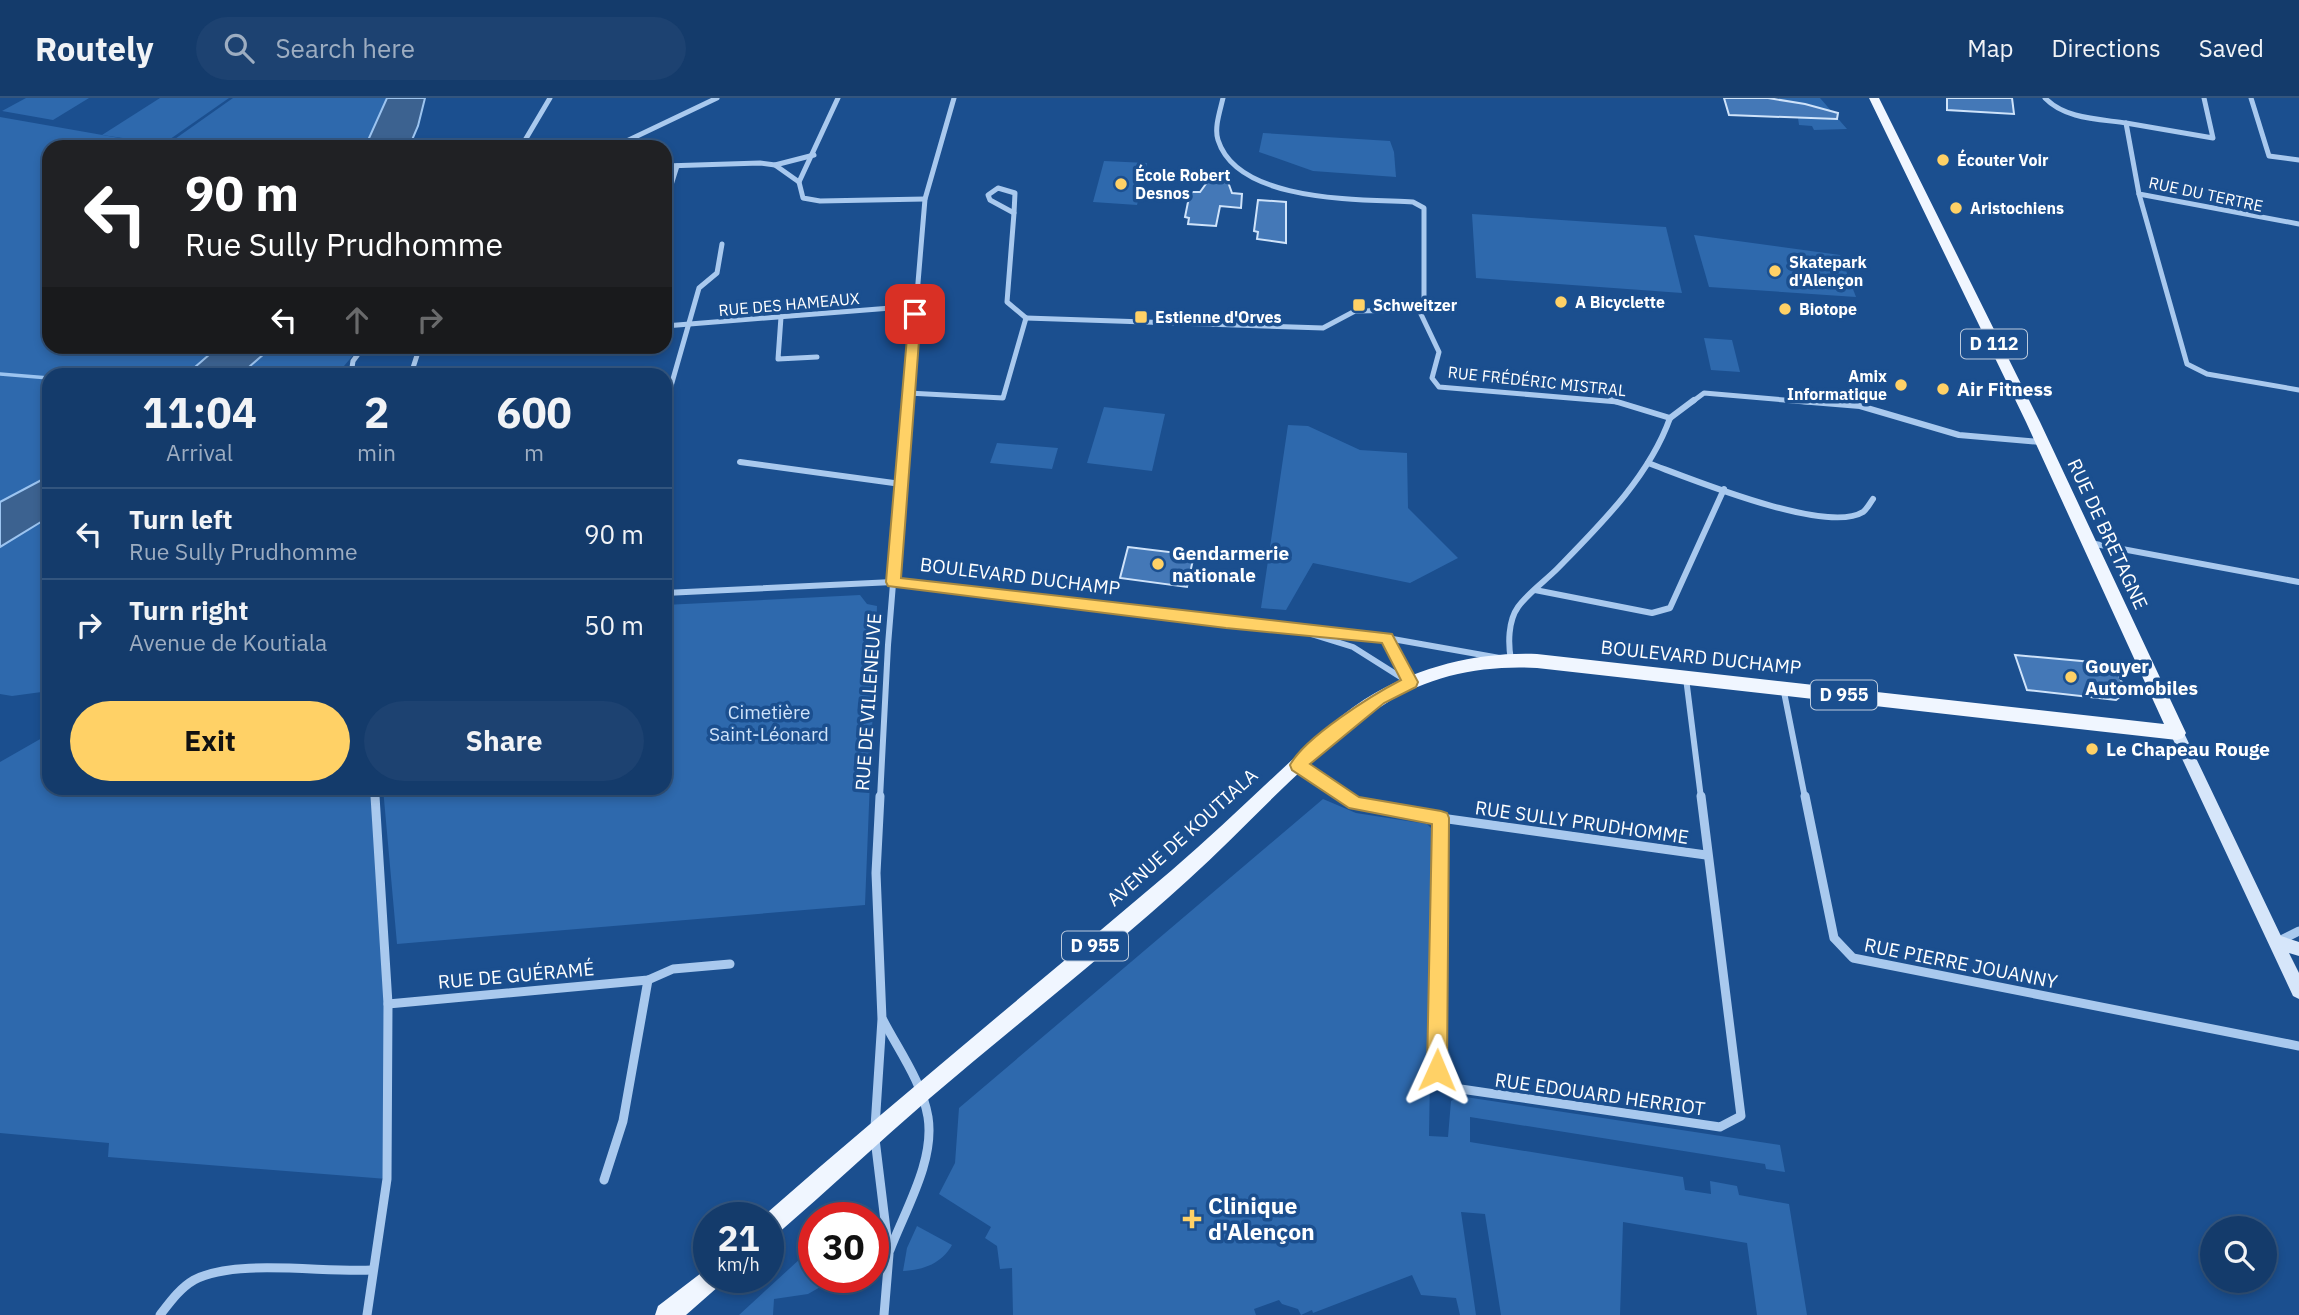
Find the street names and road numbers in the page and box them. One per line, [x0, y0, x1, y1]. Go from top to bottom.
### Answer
street label: RUE DU TERTRE [2147, 172, 2265, 216]
street label: RUE DES HAMEAUX [718, 288, 861, 320]
road number: D 112 [1961, 330, 2027, 358]
street label: RUE FRÉDÉRIC MISTRAL [1447, 361, 1627, 400]
street label: RUE DE BRETAGNE [2063, 455, 2153, 613]
street label: BOULEVARD DUCHAMP [919, 552, 1121, 600]
street label: RUE DE VILLENEUVE [850, 612, 886, 792]
street label: BOULEVARD DUCHAMP [1600, 635, 1802, 679]
road number: D 955 [1811, 680, 1877, 710]
street label: AVENUE DE KOUTIALA [1102, 763, 1262, 911]
street label: RUE SULLY PRUDHOMME [1474, 795, 1690, 849]
road number: D 955 [1062, 932, 1128, 960]
street label: RUE PIERRE JOUANNY [1862, 932, 2060, 994]
street label: RUE DE GUÉRAMÉ [437, 956, 595, 994]
street label: RUE EDOUARD HERRIOT [1493, 1067, 1707, 1121]

